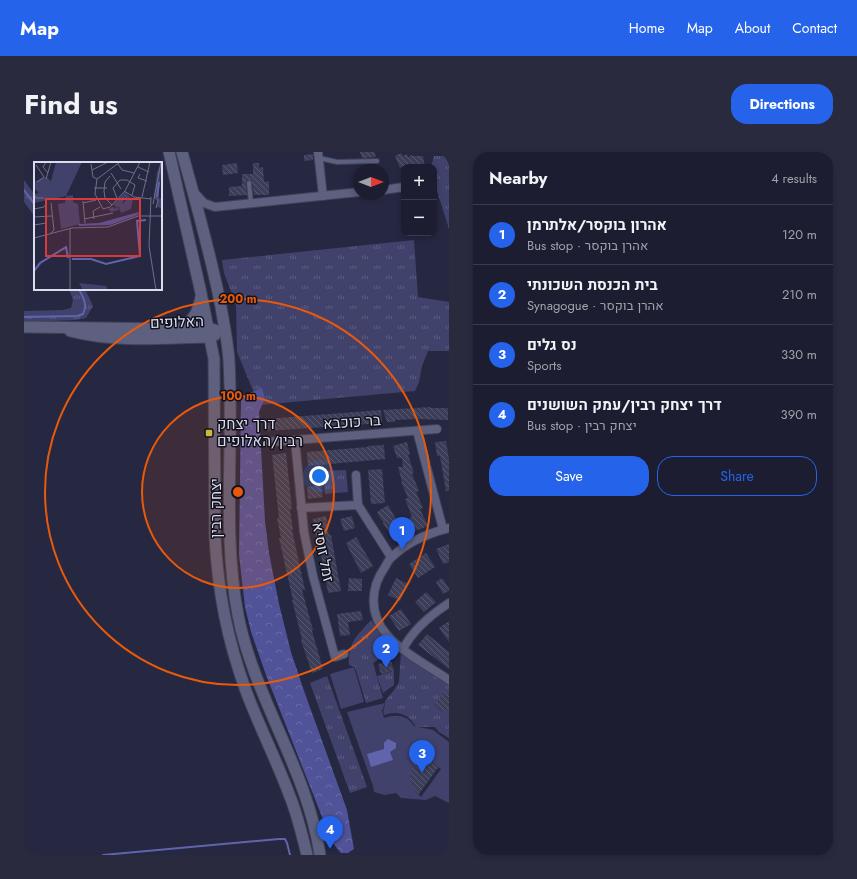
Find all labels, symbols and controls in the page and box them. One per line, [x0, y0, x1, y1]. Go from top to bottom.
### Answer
text: Map [20, 15, 59, 42]
text: Home [629, 18, 665, 38]
text: Map [687, 18, 713, 38]
text: About [735, 18, 770, 38]
text: Contact [792, 18, 837, 38]
text: Find us [24, 84, 118, 125]
button: Directions [731, 84, 833, 124]
inset map [34, 162, 162, 290]
north arrow [353, 164, 389, 200]
map controls [401, 164, 437, 236]
button: + [401, 164, 437, 200]
text: Nearby [489, 166, 547, 190]
text: 4 results [771, 169, 817, 188]
button: − [401, 200, 437, 236]
text: אהרון בוקסר/אלתרמן [527, 214, 667, 236]
text: 1 [499, 225, 505, 244]
text: 120 m [782, 225, 817, 244]
text: Bus stop · אהרן בוקסר [527, 236, 648, 255]
text: בית הכנסת השכונתי [527, 274, 658, 296]
text: 2 [498, 285, 506, 304]
text: 210 m [782, 285, 817, 304]
text: 200 m [219, 290, 257, 308]
text: Synagogue · אהרן בוקסר [527, 296, 664, 315]
street label: האלופים [150, 310, 204, 334]
text: נס גלים [527, 334, 577, 356]
text: 3 [498, 345, 506, 364]
text: 330 m [781, 345, 817, 364]
text: Sports [527, 356, 561, 375]
text: 100 m [220, 387, 256, 405]
text: דרך יצחק רבין/עמק השושנים [527, 394, 722, 416]
text: 4 [497, 405, 507, 424]
text: 390 m [781, 405, 817, 424]
street label: בר כוכבא [322, 409, 382, 435]
place label: דרך יצחק רבין/האלופים [217, 413, 303, 452]
text: Bus stop · יצחק רבין [527, 416, 637, 435]
marker: דרך יצחק רבין/האלופים [204, 428, 214, 438]
button: Save [489, 456, 649, 496]
button: Share [657, 456, 817, 496]
your location [309, 466, 329, 486]
street label: יצחק רבין [205, 478, 227, 538]
centre of rings [231, 485, 245, 499]
pin: 1 [389, 517, 415, 550]
street label: זמל זוסיא [306, 520, 340, 584]
pin: 2 [373, 635, 399, 668]
pin: 3 [409, 740, 435, 773]
pin: 4 [317, 816, 343, 849]

